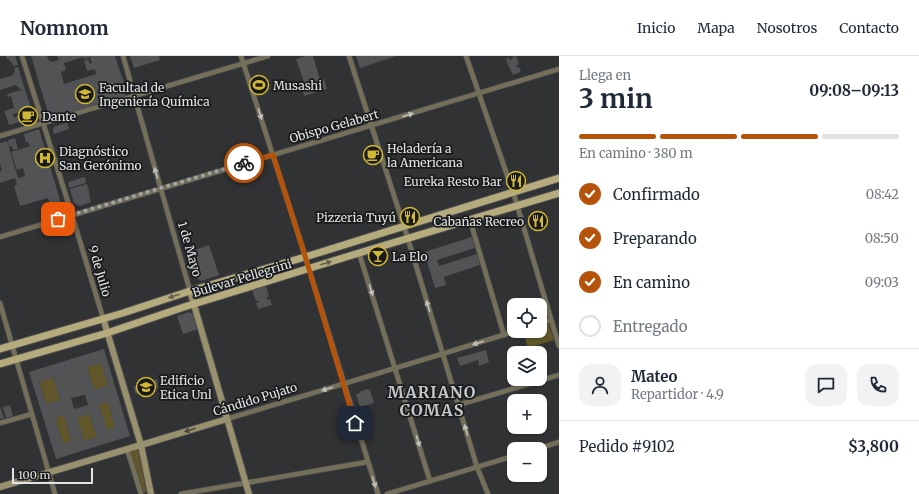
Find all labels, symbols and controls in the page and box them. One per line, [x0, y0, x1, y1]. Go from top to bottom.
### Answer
text: Nomnom [20, 16, 109, 40]
text: Inicio [637, 19, 675, 37]
text: Mapa [697, 19, 735, 37]
text: Nosotros [757, 19, 817, 37]
text: Contacto [839, 19, 899, 37]
text: Llega en [579, 67, 631, 84]
sports icon: Musashi [248, 74, 270, 96]
place label: Musashi [273, 78, 322, 93]
place label: Facultad de Ingeniería Química [99, 80, 210, 109]
text: 09:08–09:13 [809, 81, 899, 100]
text: 3 min [579, 82, 653, 115]
school or university icon: Facultad de Ingeniería Química [74, 83, 96, 105]
cafe icon: Dante [17, 105, 39, 127]
street label: Obispo Gelabert [288, 106, 381, 146]
one-way arrow [257, 108, 263, 120]
place label: Dante [42, 109, 76, 124]
one-way arrow [402, 112, 414, 118]
place label: Heladería a la Americana [387, 141, 463, 170]
courier [224, 143, 264, 183]
place label: Diagnóstico San Gerónimo [59, 144, 142, 173]
cafe icon: Heladería a la Americana [362, 144, 384, 166]
text: En camino · 380 m [579, 145, 693, 162]
hospital icon: Diagnóstico San Gerónimo [34, 147, 56, 169]
icon: bike [233, 152, 255, 174]
one-way arrow [153, 166, 159, 178]
restaurant icon: Eureka Resto Bar [505, 170, 527, 192]
place label: Eureka Resto Bar [404, 174, 503, 189]
icon: check [579, 183, 601, 205]
text: Confirmado [613, 185, 700, 204]
text: 08:42 [866, 186, 899, 203]
pin [41, 202, 75, 236]
restaurant icon: Pizzeria Tuyú [399, 206, 421, 228]
icon: bag [47, 208, 69, 230]
place label: Pizzeria Tuyú [316, 210, 396, 225]
restaurant icon: Cabañas Recreo [527, 210, 549, 232]
place label: Cabañas Recreo [433, 214, 524, 229]
street label: 1 de Mayo [175, 220, 205, 278]
icon: check [579, 227, 601, 249]
text: Preparando [613, 229, 697, 248]
text: 08:50 [865, 230, 899, 247]
street label: 9 de Julio [86, 244, 114, 298]
bar icon: La Elo [367, 245, 389, 267]
place label: La Elo [392, 249, 428, 264]
street label: Bulevar Pellegrini [191, 256, 294, 300]
one-way arrow [320, 260, 332, 266]
icon: check [579, 271, 601, 293]
text: En camino [613, 273, 690, 292]
text: 09:03 [865, 274, 899, 291]
one-way arrow [368, 284, 374, 296]
one-way arrow [168, 293, 180, 299]
map controls [507, 298, 547, 482]
button: locate [507, 298, 547, 338]
one-way arrow [425, 299, 431, 311]
text: Entregado [613, 317, 687, 336]
one-way arrow [472, 340, 484, 346]
button: layers [507, 346, 547, 386]
button: person [579, 364, 621, 406]
button: chat [805, 364, 847, 406]
button: phone [857, 364, 899, 406]
text: Mateo [631, 367, 677, 386]
place label: Edificio Etica Unl [160, 373, 212, 402]
school or university icon: Edificio Etica Unl [135, 376, 157, 398]
street label: Cándido Pujato [211, 379, 299, 419]
district label: MARIANO COMAS [388, 382, 476, 420]
one-way arrow [321, 386, 333, 392]
text: Repartidor · 4.9 [631, 386, 724, 403]
button: + [507, 394, 547, 434]
pin [338, 406, 372, 440]
icon: home [344, 412, 366, 434]
one-way arrow [463, 424, 469, 436]
one-way arrow [184, 427, 196, 433]
one-way arrow [415, 435, 421, 447]
text: Pedido #9102 [579, 437, 675, 456]
text: $3,800 [848, 437, 899, 456]
button: − [507, 442, 547, 482]
scale bar [12, 466, 93, 485]
text: 100 m [18, 468, 50, 482]
one-way arrow [371, 476, 377, 488]

